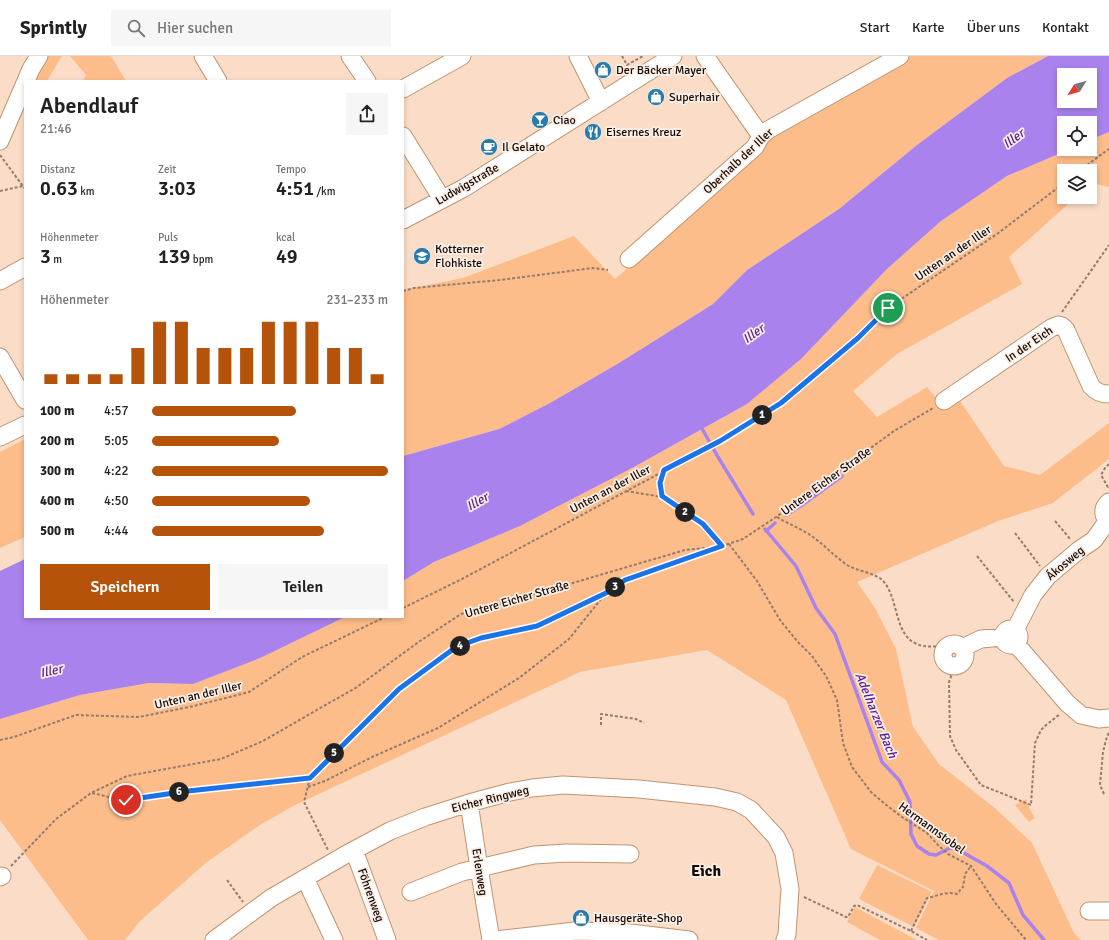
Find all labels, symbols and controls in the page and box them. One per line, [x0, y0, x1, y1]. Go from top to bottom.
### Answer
search box [111, 10, 391, 46]
text: Sprintly [20, 16, 87, 40]
icon: search [125, 17, 147, 39]
text: Hier suchen [157, 19, 233, 37]
text: Start [860, 19, 890, 36]
text: Karte [912, 19, 945, 36]
text: Über uns [967, 19, 1020, 36]
text: Kontakt [1042, 19, 1089, 36]
shop icon: Der Bäcker Mayer [593, 60, 613, 80]
place label: Der Bäcker Mayer [616, 63, 707, 78]
north arrow [1057, 68, 1097, 108]
map controls [1057, 68, 1097, 204]
shop icon: Superhair [646, 87, 666, 107]
place label: Superhair [669, 90, 720, 105]
text: Abendlauf [40, 92, 138, 119]
button: share [346, 93, 388, 135]
bar icon: Ciao [530, 110, 550, 130]
place label: Ciao [553, 113, 576, 128]
button: locate [1057, 116, 1097, 156]
text: 21:46 [40, 121, 72, 137]
restaurant icon: Eisernes Kreuz [583, 122, 603, 142]
water label: Iller [1000, 124, 1029, 152]
place label: Eisernes Kreuz [606, 125, 681, 140]
street label: Oberhalb der Iller [700, 125, 777, 198]
cafe icon: Il Gelato [479, 137, 499, 157]
place label: Il Gelato [502, 140, 545, 155]
street label: Ludwigstraße [433, 160, 502, 209]
text: Distanz [40, 163, 75, 176]
text: Zeit [158, 163, 176, 176]
text: Tempo [276, 163, 306, 176]
button: layers [1057, 164, 1097, 204]
text: 0.63 [40, 176, 78, 201]
text: 3:03 [158, 176, 196, 201]
text: 4:51 [276, 176, 314, 201]
text: km [78, 185, 95, 198]
text: /km [314, 185, 335, 198]
street label: Unten an der Iller [912, 222, 995, 285]
text: Höhenmeter [40, 231, 98, 244]
text: Puls [158, 231, 178, 244]
text: kcal [276, 231, 295, 244]
place label: Kotterner Flohkiste [435, 242, 484, 271]
text: 3 [40, 244, 51, 269]
text: 139 [158, 244, 190, 269]
text: 49 [276, 244, 298, 269]
school or university icon: Kotterner Flohkiste [412, 246, 432, 266]
text: m [51, 253, 62, 266]
text: bpm [190, 253, 213, 266]
pin [871, 291, 905, 325]
text: Höhenmeter [40, 292, 109, 308]
text: 231–233 m [326, 292, 388, 308]
icon: arrive [877, 297, 899, 319]
water label: Iller [740, 319, 769, 347]
street label: In der Eich [1003, 323, 1056, 366]
text: 100 m [40, 403, 74, 419]
text: 4:57 [104, 403, 129, 419]
pin: 1 [752, 405, 772, 425]
text: 1 [759, 408, 765, 421]
text: 200 m [40, 433, 74, 449]
text: 5:05 [104, 433, 129, 449]
street label: Untere Eicher Straße [778, 444, 874, 519]
street label: Unten an der Iller [567, 462, 654, 517]
text: 300 m [40, 463, 74, 479]
text: 4:22 [104, 463, 129, 479]
water label: Iller [464, 488, 493, 514]
text: 400 m [40, 493, 74, 509]
text: 4:50 [104, 493, 129, 509]
pin: 2 [675, 502, 695, 522]
text: 2 [682, 505, 688, 518]
text: 500 m [40, 523, 74, 539]
text: 4:44 [104, 523, 129, 539]
street label: Ákosweg [1043, 543, 1088, 584]
button: Speichern [40, 564, 210, 610]
button: Teilen [218, 564, 388, 610]
street label: Untere Eicher Straße [463, 577, 571, 622]
pin: 3 [605, 577, 625, 597]
text: 3 [612, 580, 618, 593]
pin: 4 [450, 636, 470, 656]
text: 4 [457, 639, 463, 652]
water label: Iller [38, 660, 66, 681]
water label: Adelharzer Bach [852, 670, 901, 761]
street label: Unten an der Iller [153, 678, 244, 713]
pin: 5 [324, 743, 344, 763]
text: 5 [331, 746, 337, 759]
pin: 6 [169, 782, 189, 802]
pin [109, 783, 143, 817]
street label: Eicher Ringweg [450, 783, 531, 816]
text: 6 [176, 785, 182, 798]
icon: check [115, 789, 137, 811]
street label: Hermannstobel [895, 799, 968, 858]
street label: Erlenweg [468, 847, 491, 897]
district label: Eich [691, 861, 721, 881]
street label: Föhrenweg [354, 866, 387, 924]
shop icon: Hausgeräte-Shop [571, 908, 591, 928]
place label: Hausgeräte-Shop [594, 911, 683, 926]

